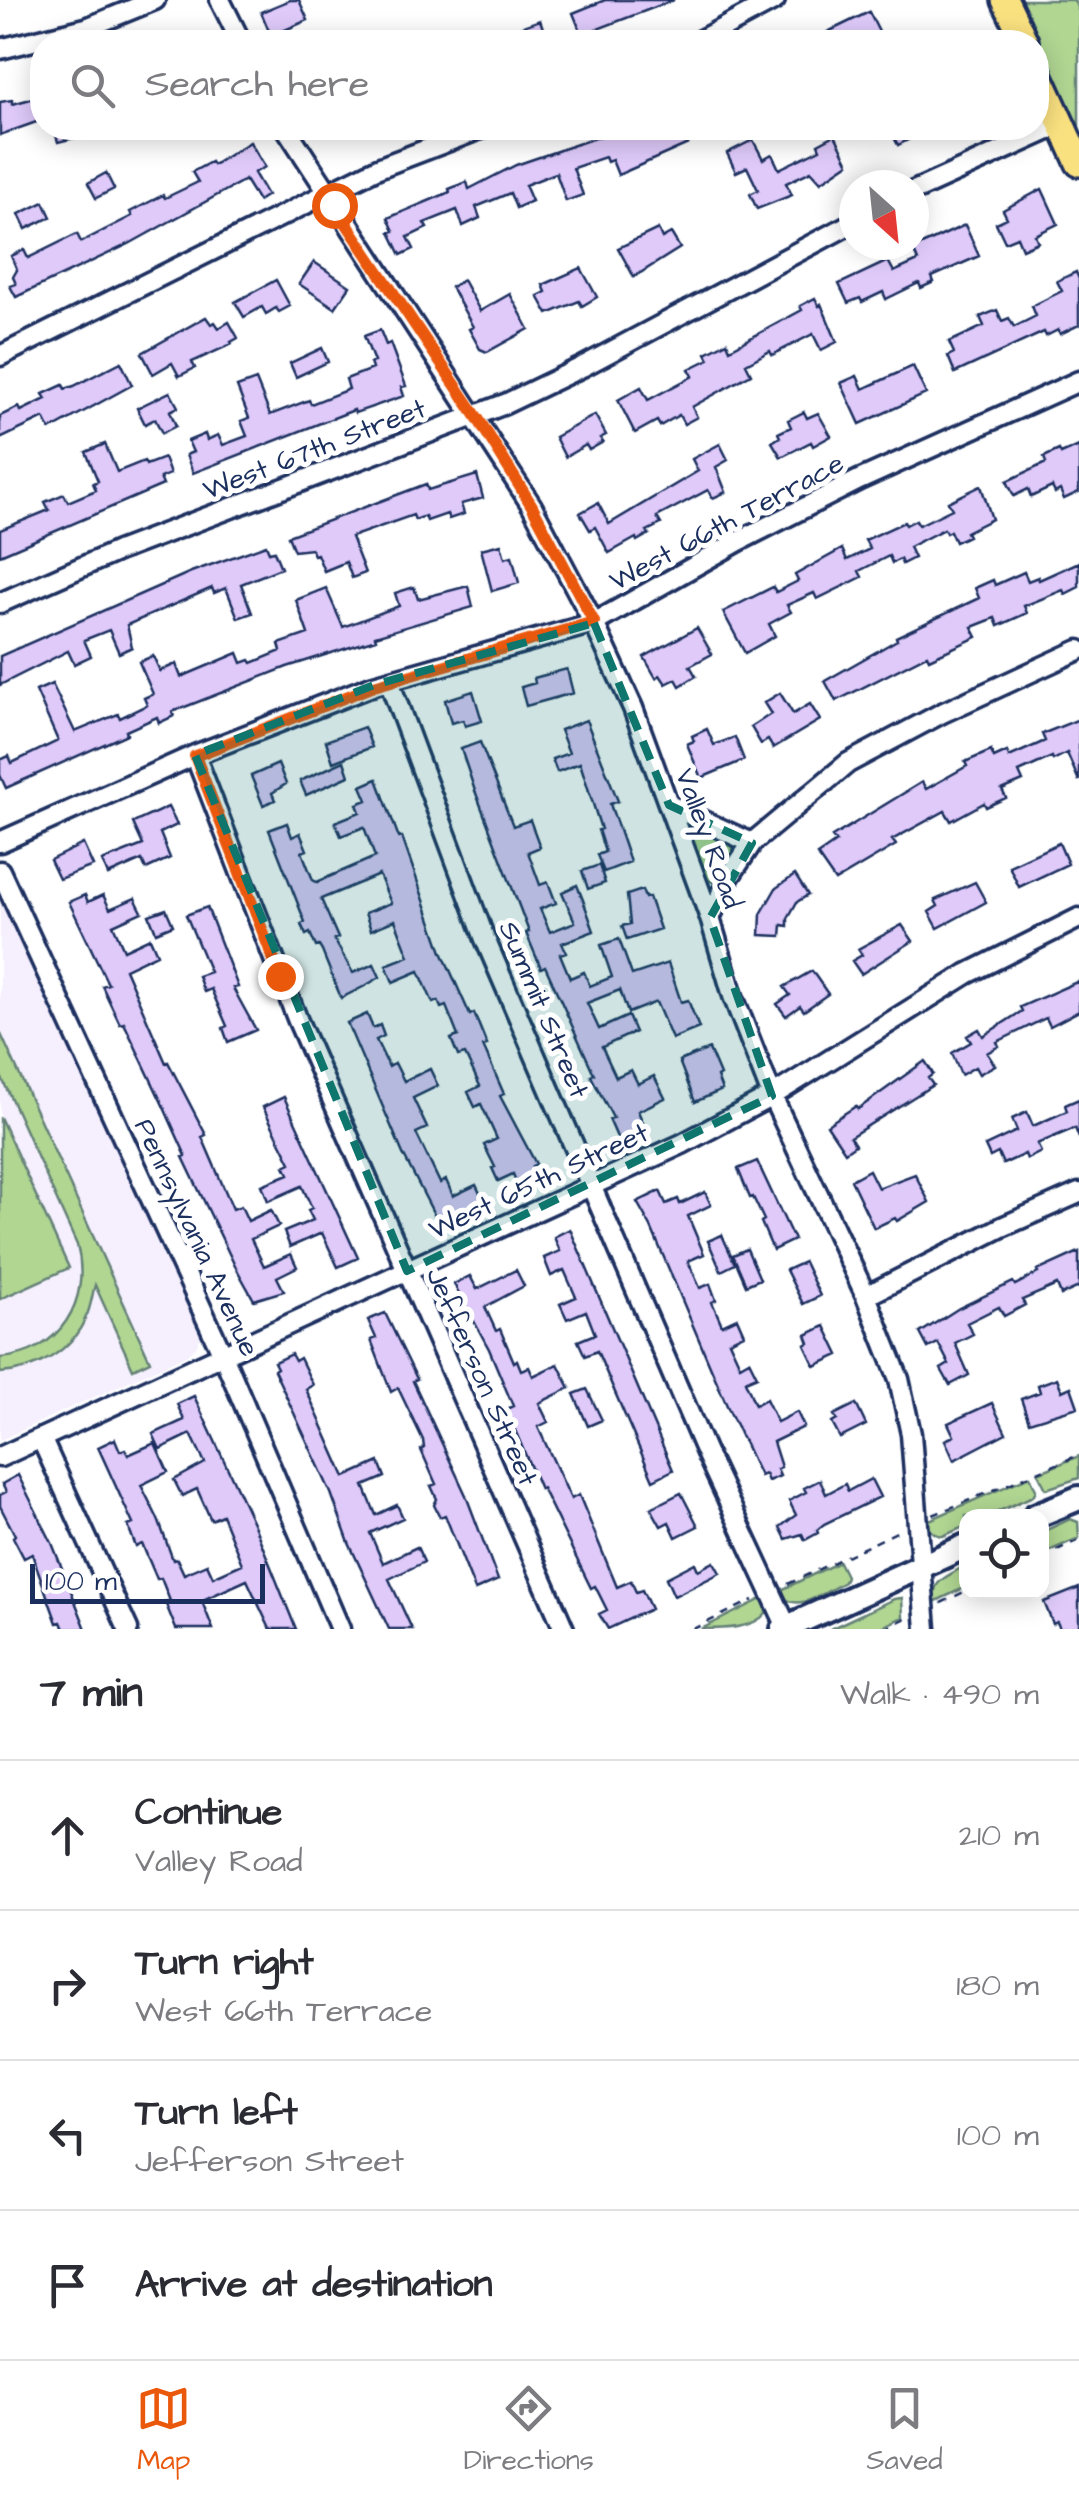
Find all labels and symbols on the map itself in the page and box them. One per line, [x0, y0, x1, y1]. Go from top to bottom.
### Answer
north arrow [839, 170, 929, 260]
route start [312, 183, 358, 229]
street label: West 67th Street [198, 389, 432, 510]
street label: West 66th Terrace [603, 444, 851, 601]
street label: Valley Road [663, 763, 752, 915]
street label: Summit Street [489, 915, 599, 1105]
route end [258, 954, 304, 1000]
street label: Pennsylvania Avenue [123, 1112, 269, 1364]
street label: West 65th Street [422, 1113, 655, 1249]
street label: Jefferson Street [416, 1261, 548, 1493]
scale bar [30, 1559, 265, 1604]

